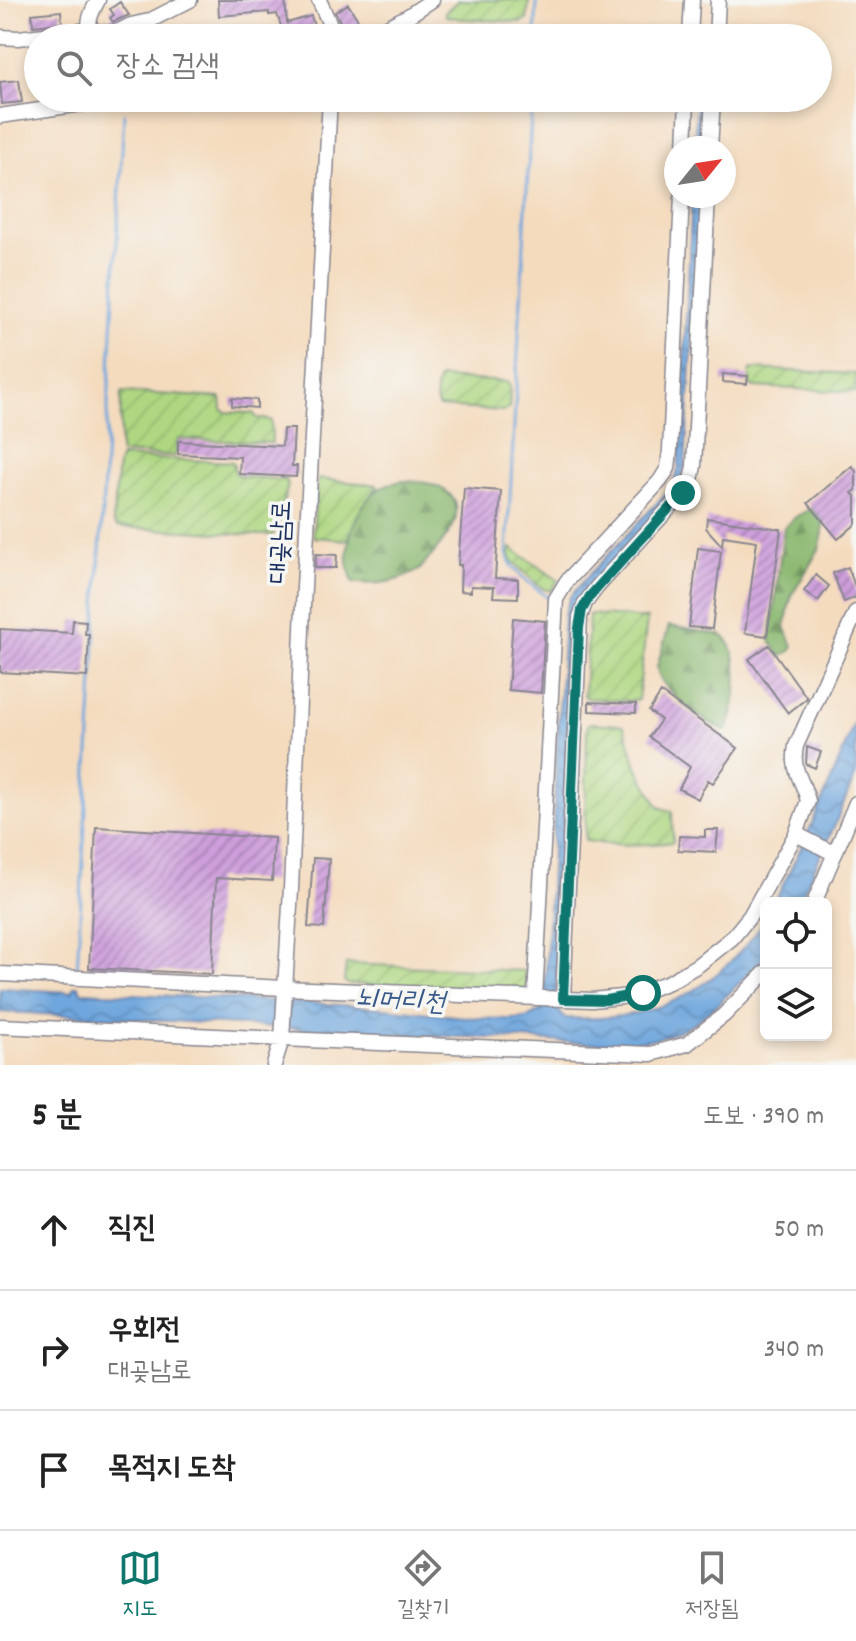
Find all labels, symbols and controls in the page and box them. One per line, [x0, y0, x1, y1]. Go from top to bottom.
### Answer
search box [24, 24, 832, 112]
icon: search [52, 46, 96, 90]
text: 장소 검색 [116, 47, 219, 90]
north arrow [664, 136, 736, 208]
route end [665, 475, 701, 511]
street label: 대곶남로 [261, 499, 303, 585]
map controls [760, 897, 832, 1041]
button: locate [760, 897, 832, 969]
button: layers [760, 969, 832, 1041]
route start [625, 975, 661, 1011]
water label: 뇌머리천 [354, 981, 449, 1025]
text: 5 분 [32, 1093, 83, 1142]
text: 도보 · 390 m [703, 1099, 824, 1136]
icon: ahead [32, 1208, 76, 1252]
text: 직진 [108, 1209, 156, 1252]
text: 50 m [774, 1212, 824, 1249]
text: 우회전 [108, 1311, 180, 1354]
icon: right [32, 1328, 76, 1372]
text: 340 m [764, 1332, 824, 1369]
text: 대곶남로 [108, 1354, 192, 1391]
icon: arrive [32, 1448, 76, 1492]
text: 목적지 도착 [108, 1449, 236, 1492]
tab: 지도 [118, 1546, 162, 1626]
tab: 길찾기 [397, 1546, 450, 1626]
tab: 저장됨 [685, 1546, 738, 1626]

